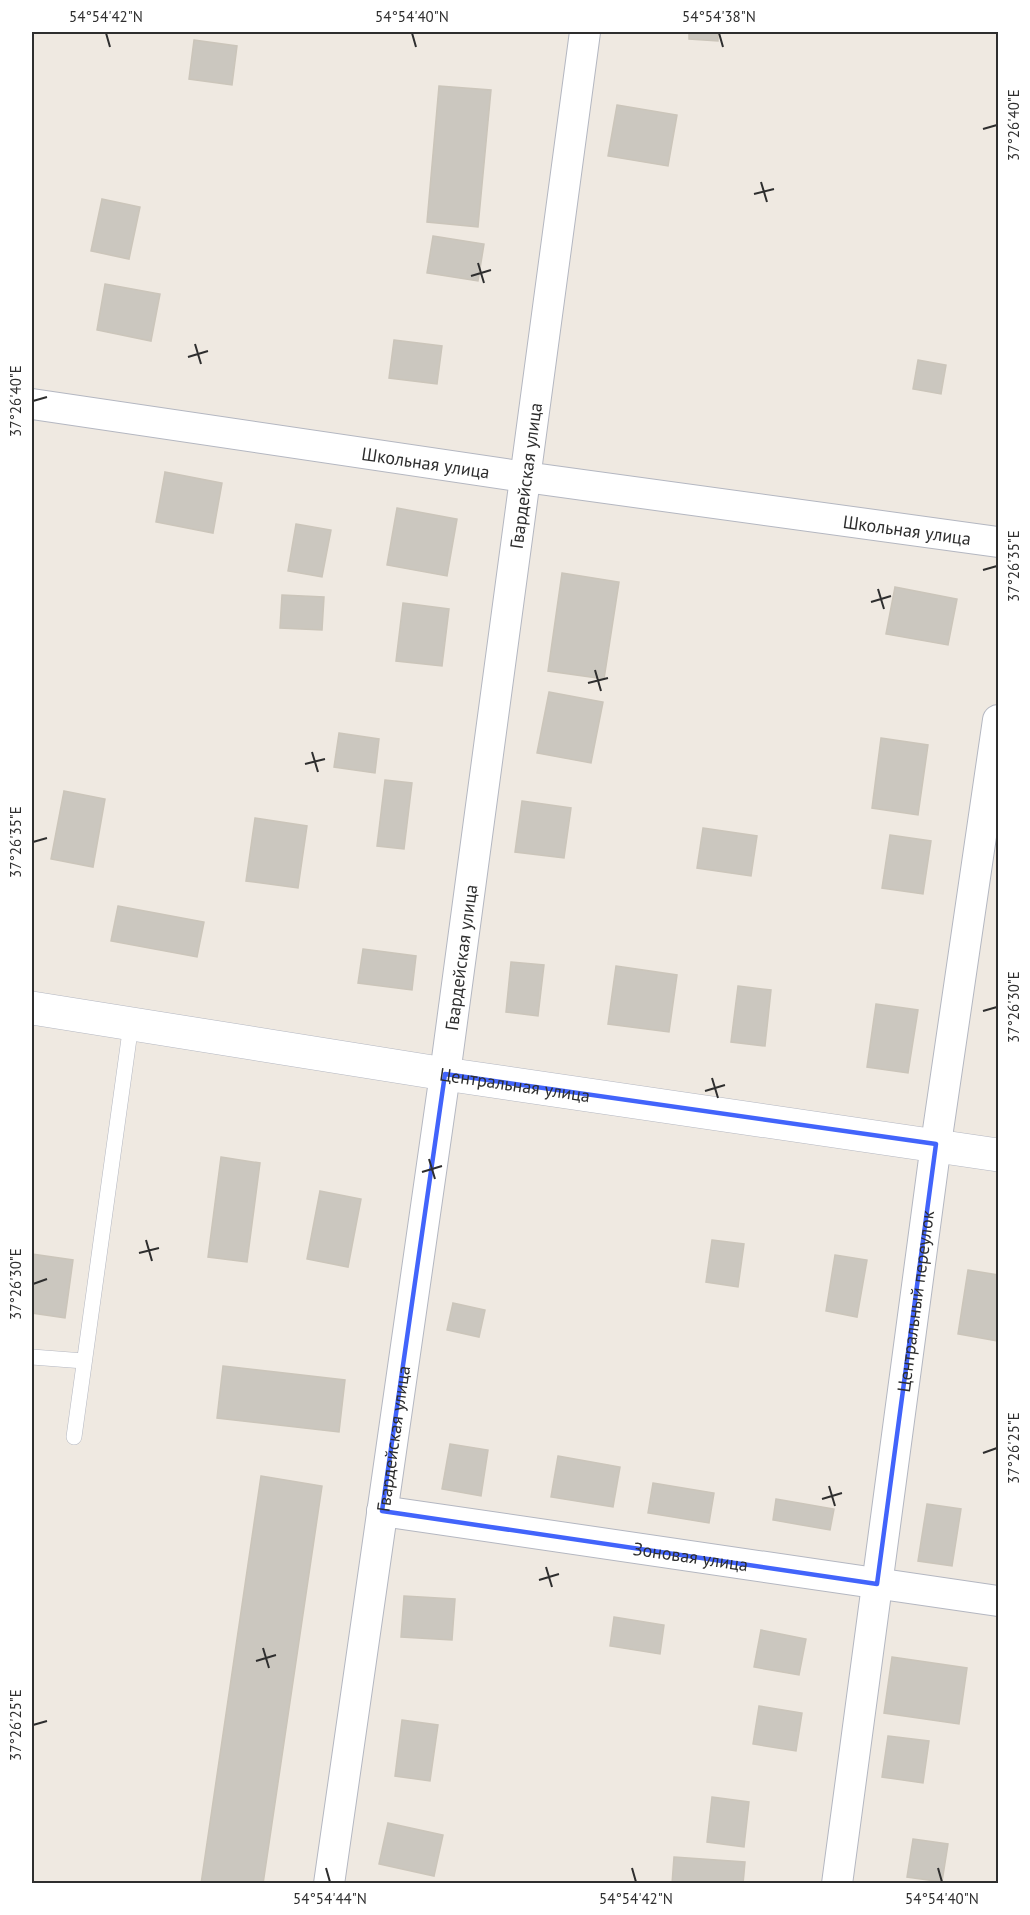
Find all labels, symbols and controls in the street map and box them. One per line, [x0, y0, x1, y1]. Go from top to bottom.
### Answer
text: 54°54'42"N [69, 7, 143, 26]
text: 54°54'40"N [375, 7, 449, 26]
text: 54°54'38"N [682, 7, 756, 26]
text: 37°26'40"E [1004, 89, 1023, 161]
text: 37°26'40"E [6, 365, 25, 437]
street label: Гвардейская улица [504, 401, 547, 550]
street label: Школьная улица [360, 441, 491, 483]
street label: Школьная улица [842, 509, 973, 550]
text: 37°26'35"E [1004, 530, 1023, 602]
text: 37°26'35"E [6, 806, 25, 878]
street label: Гвардейская улица [439, 883, 482, 1032]
text: 37°26'30"E [1004, 971, 1023, 1043]
street label: Центральная улица [438, 1062, 592, 1107]
street label: Центральный переулок [891, 1208, 939, 1394]
text: 37°26'30"E [6, 1248, 25, 1320]
street label: Гвардейская улица [371, 1364, 415, 1513]
text: 37°26'25"E [1004, 1412, 1023, 1484]
street label: Зоновая улица [632, 1536, 750, 1576]
text: 37°26'25"E [6, 1689, 25, 1761]
text: 54°54'44"N [293, 1889, 367, 1908]
text: 54°54'42"N [599, 1889, 673, 1908]
text: 54°54'40"N [905, 1889, 979, 1908]

